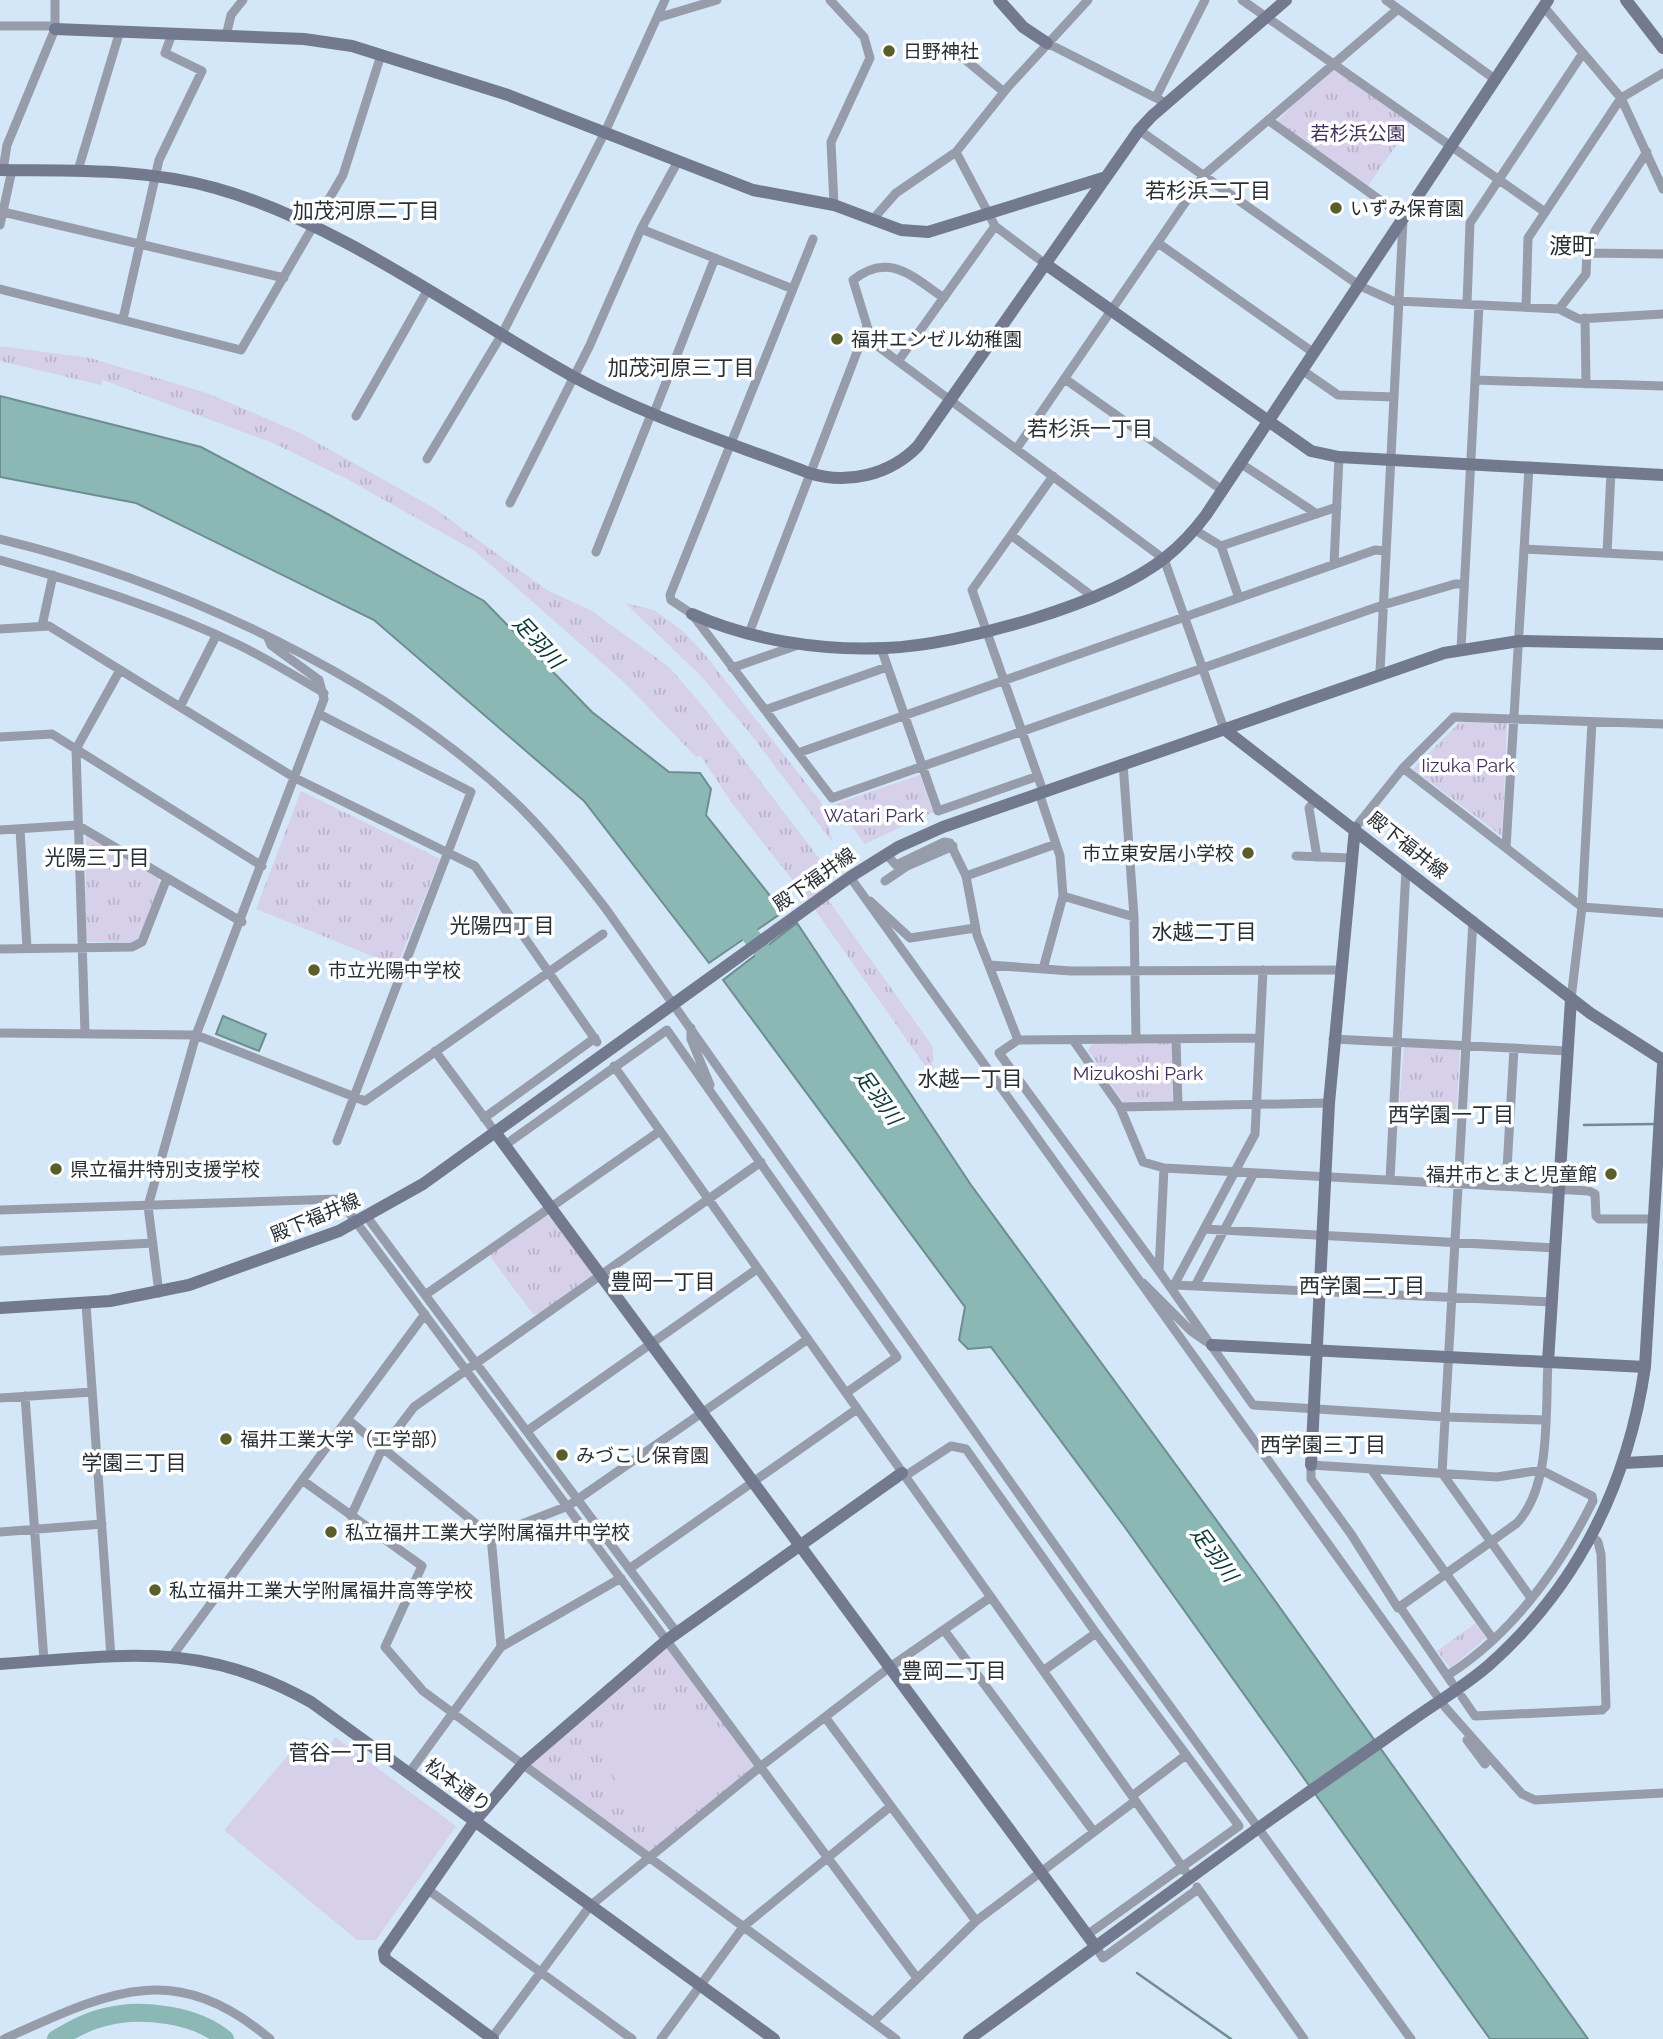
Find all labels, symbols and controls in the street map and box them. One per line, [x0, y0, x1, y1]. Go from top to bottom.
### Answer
place label: 日野神社 [903, 40, 979, 62]
marker: 日野神社 [881, 43, 897, 59]
park label: 若杉浜公園 [1310, 122, 1406, 144]
district label: 若杉浜二丁目 [1145, 178, 1271, 203]
place label: いずみ保育園 [1350, 197, 1464, 219]
district label: 加茂河原二丁目 [293, 198, 440, 223]
marker: いずみ保育園 [1328, 200, 1344, 216]
district label: 渡町 [1549, 232, 1595, 259]
place label: 福井エンゼル幼稚園 [851, 328, 1022, 350]
marker: 福井エンゼル幼稚園 [829, 331, 845, 347]
district label: 加茂河原三丁目 [608, 355, 755, 380]
district label: 若杉浜一丁目 [1027, 416, 1153, 441]
water label: 足羽川 [508, 610, 570, 675]
park label: Iizuka Park [1421, 754, 1515, 776]
park label: Watari Park [824, 804, 924, 826]
street label: 殿下福井線 [1364, 807, 1452, 883]
place label: 市立東安居小学校 [1082, 842, 1234, 864]
street label: 殿下福井線 [769, 843, 859, 915]
district label: 光陽三丁目 [45, 845, 150, 870]
marker: 市立東安居小学校 [1240, 845, 1256, 861]
district label: 光陽四丁目 [450, 913, 555, 938]
district label: 水越二丁目 [1152, 919, 1257, 944]
place label: 市立光陽中学校 [328, 959, 461, 981]
marker: 市立光陽中学校 [306, 962, 322, 978]
park label: Mizukoshi Park [1073, 1062, 1203, 1084]
water label: 足羽川 [850, 1064, 908, 1131]
district label: 水越一丁目 [918, 1066, 1023, 1091]
district label: 西学園一丁目 [1388, 1102, 1514, 1127]
place label: 県立福井特別支援学校 [70, 1158, 260, 1180]
marker: 県立福井特別支援学校 [48, 1161, 64, 1177]
place label: 福井市とまと児童館 [1426, 1163, 1597, 1185]
marker: 福井市とまと児童館 [1603, 1166, 1619, 1182]
street label: 殿下福井線 [267, 1188, 363, 1246]
district label: 豊岡一丁目 [611, 1269, 716, 1294]
district label: 西学園二丁目 [1299, 1273, 1425, 1298]
place label: 福井工業大学（工学部） [240, 1428, 449, 1450]
marker: 福井工業大学（工学部） [218, 1431, 234, 1447]
district label: 西学園三丁目 [1260, 1432, 1386, 1457]
place label: みづこし保育園 [576, 1444, 709, 1466]
marker: みづこし保育園 [554, 1447, 570, 1463]
district label: 学園三丁目 [82, 1450, 187, 1475]
place label: 私立福井工業大学附属福井中学校 [345, 1521, 630, 1543]
water label: 足羽川 [1186, 1521, 1244, 1588]
marker: 私立福井工業大学附属福井中学校 [323, 1524, 339, 1540]
place label: 私立福井工業大学附属福井高等学校 [169, 1579, 473, 1601]
marker: 私立福井工業大学附属福井高等学校 [147, 1582, 163, 1598]
district label: 豊岡二丁目 [902, 1658, 1007, 1683]
district label: 菅谷一丁目 [289, 1740, 394, 1765]
street label: 松本通り [421, 1754, 495, 1816]

